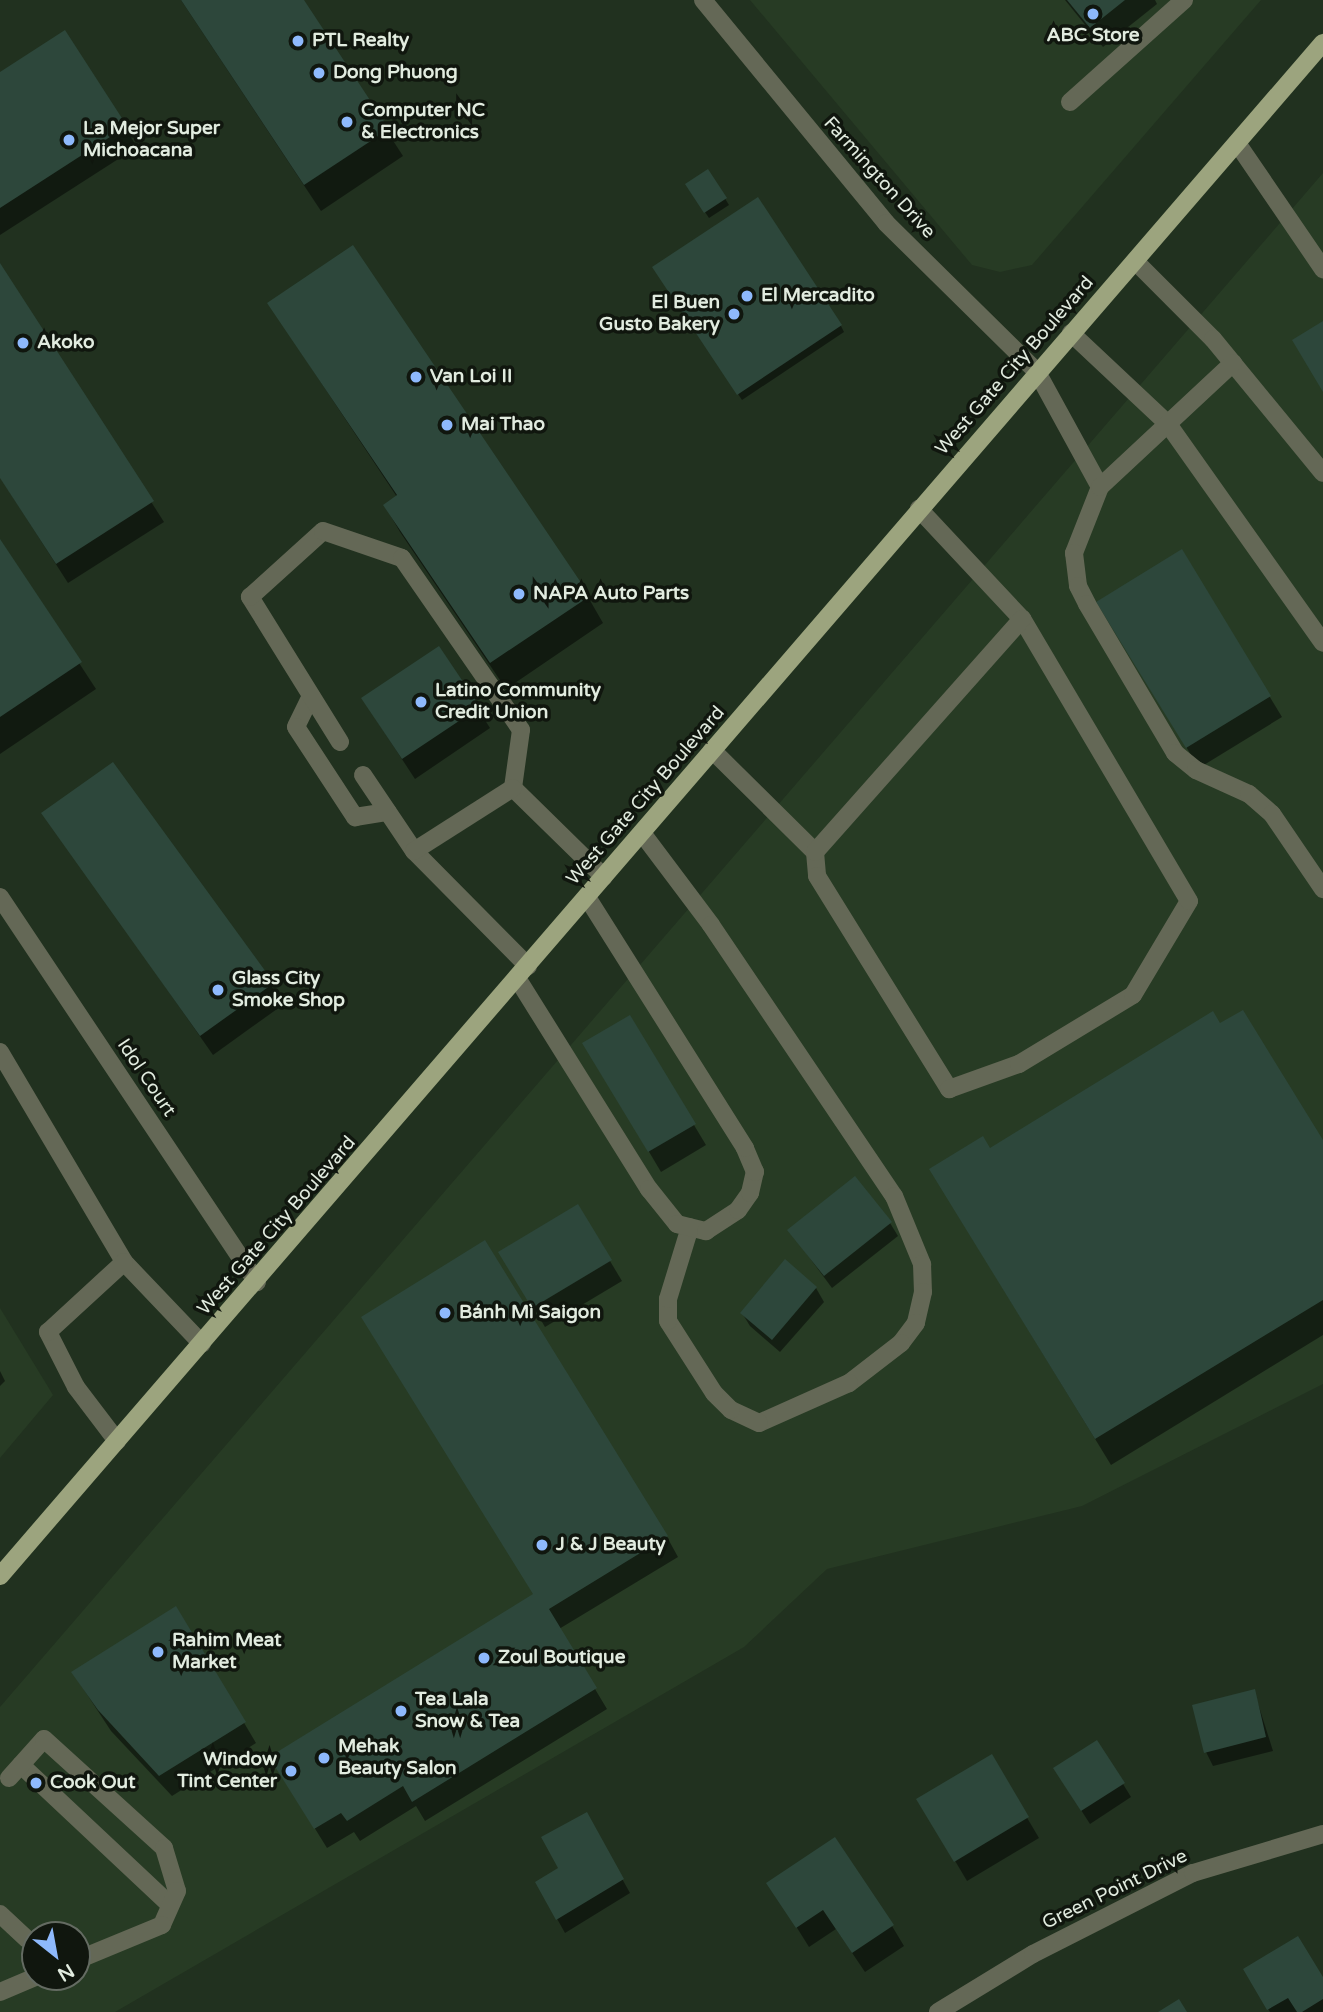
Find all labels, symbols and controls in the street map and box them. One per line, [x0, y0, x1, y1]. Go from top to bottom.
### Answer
marker: ABC Store [1085, 6, 1101, 22]
place label: ABC Store [1046, 25, 1140, 47]
place label: PTL Realty [312, 30, 409, 52]
marker: PTL Realty [290, 33, 306, 49]
place label: Dong Phuong [333, 62, 458, 84]
marker: Dong Phuong [311, 65, 327, 81]
place label: Computer NC & Electronics [361, 100, 485, 144]
street label: Farmington Drive [818, 112, 940, 244]
marker: Computer NC & Electronics [339, 114, 355, 130]
place label: La Mejor Super Michoacana [83, 118, 220, 162]
marker: La Mejor Super Michoacana [61, 132, 77, 148]
street label: West Gate City Boulevard [931, 272, 1099, 460]
place label: El Mercadito [761, 285, 875, 307]
marker: El Mercadito [739, 288, 755, 304]
place label: El Buen Gusto Bakery [599, 292, 720, 336]
marker: El Buen Gusto Bakery [726, 306, 742, 322]
place label: Akoko [37, 332, 95, 354]
marker: Akoko [15, 335, 31, 351]
place label: Van Loi II [430, 366, 512, 388]
marker: Van Loi II [408, 369, 424, 385]
place label: Mai Thao [461, 414, 545, 436]
marker: Mai Thao [439, 417, 455, 433]
place label: NAPA Auto Parts [533, 583, 689, 605]
marker: NAPA Auto Parts [511, 586, 527, 602]
place label: Latino Community Credit Union [435, 680, 601, 724]
marker: Latino Community Credit Union [413, 694, 429, 710]
street label: West Gate City Boulevard [562, 702, 730, 890]
place label: Glass City Smoke Shop [232, 968, 345, 1012]
marker: Glass City Smoke Shop [210, 982, 226, 998]
street label: Idol Court [112, 1035, 180, 1121]
street label: West Gate City Boulevard [193, 1132, 361, 1320]
place label: Bánh Mì Saigon [459, 1302, 601, 1324]
marker: Bánh Mì Saigon [437, 1305, 453, 1321]
place label: J & J Beauty [556, 1534, 666, 1556]
marker: J & J Beauty [534, 1537, 550, 1553]
place label: Rahim Meat Market [172, 1630, 281, 1674]
marker: Rahim Meat Market [150, 1644, 166, 1660]
place label: Zoul Boutique [498, 1647, 625, 1669]
marker: Zoul Boutique [476, 1650, 492, 1666]
place label: Tea Lala Snow & Tea [415, 1689, 520, 1733]
marker: Tea Lala Snow & Tea [393, 1703, 409, 1719]
place label: Mehak Beauty Salon [338, 1736, 457, 1780]
place label: Window Tint Center [177, 1749, 277, 1793]
marker: Mehak Beauty Salon [316, 1750, 332, 1766]
marker: Window Tint Center [283, 1763, 299, 1779]
place label: Cook Out [50, 1772, 135, 1794]
marker: Cook Out [28, 1775, 44, 1791]
street label: Green Point Drive [1039, 1845, 1191, 1935]
north arrow [21, 1921, 91, 1991]
text: N [54, 1959, 78, 1986]

